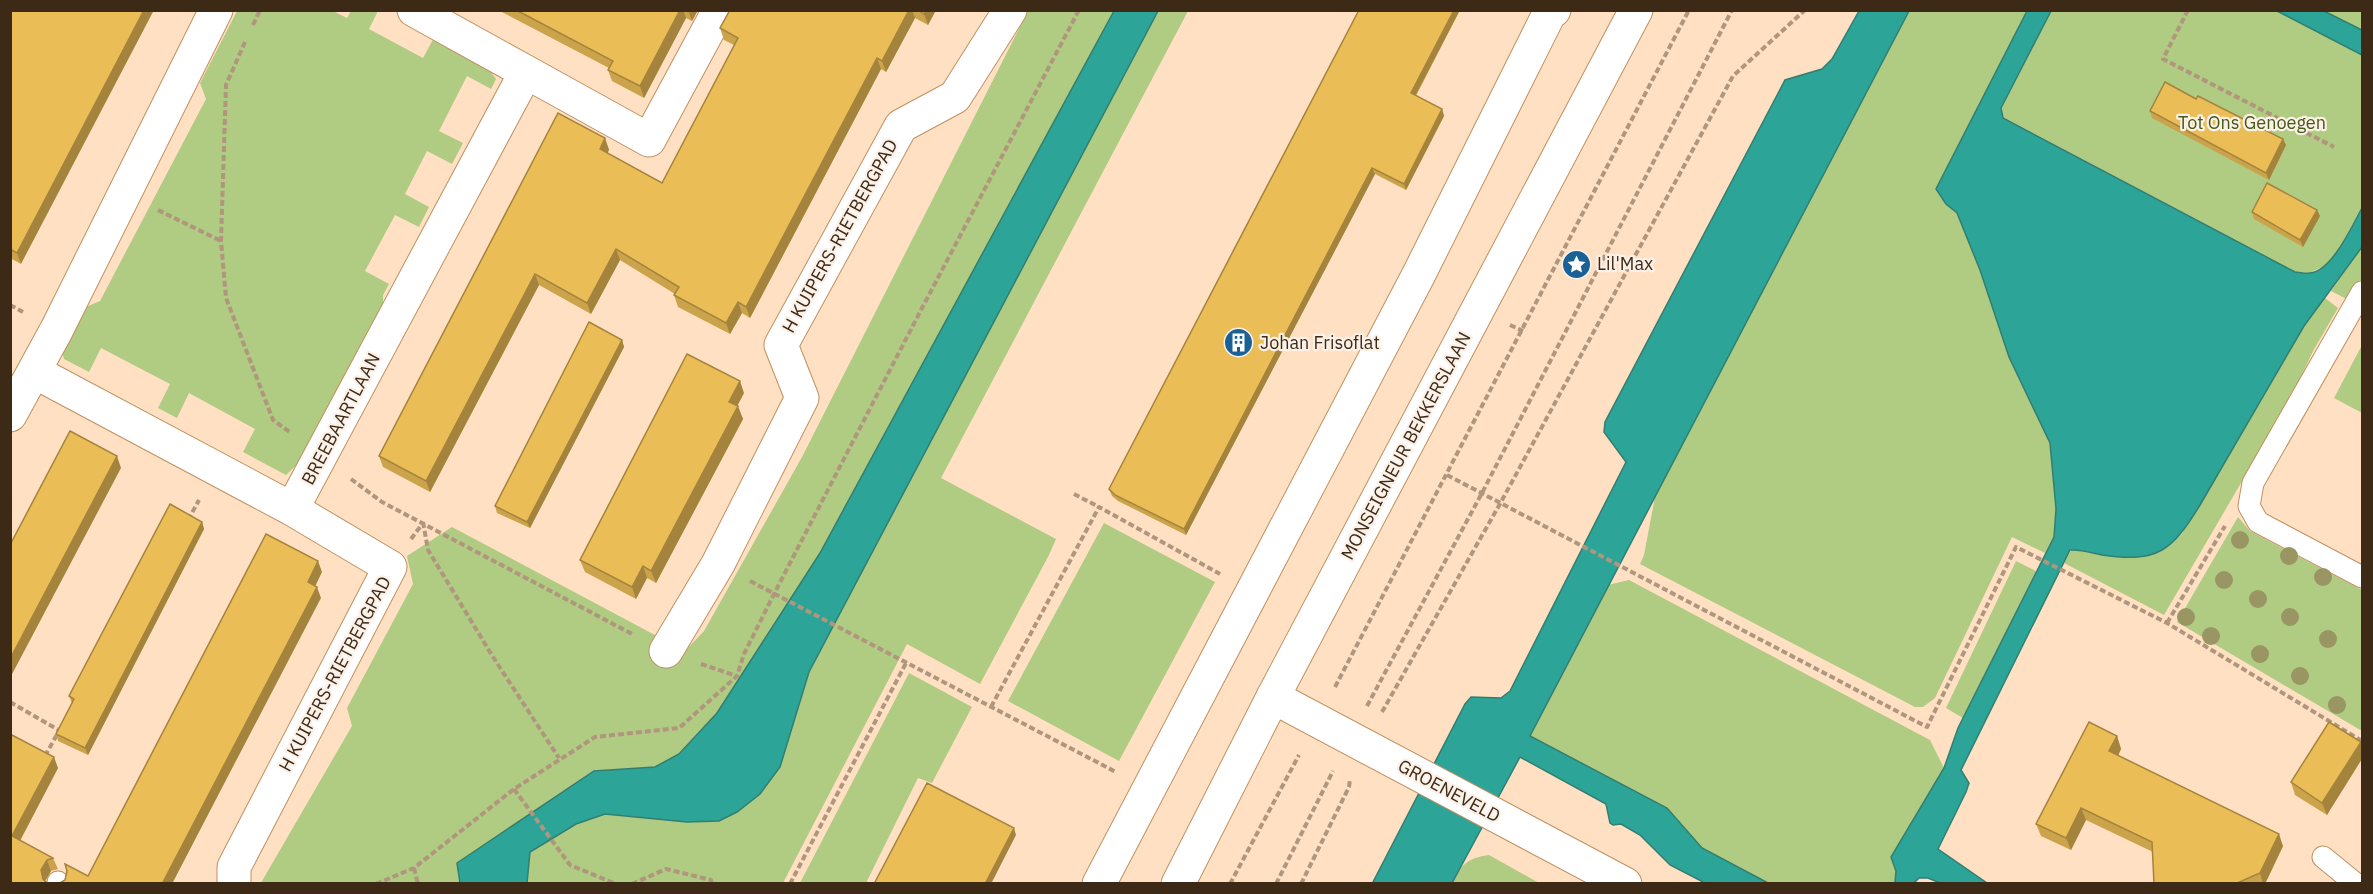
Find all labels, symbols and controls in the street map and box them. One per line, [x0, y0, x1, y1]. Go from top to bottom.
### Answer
park label: Tot Ons Genoegen [2178, 111, 2326, 134]
street label: H KUIPERS-RIETBERGPAD [777, 135, 902, 337]
place icon: Lil'Max [1560, 248, 1592, 280]
place label: Lil'Max [1597, 252, 1653, 275]
building icon: Johan Frisoflat [1223, 327, 1255, 359]
street label: MONSEIGNEUR BEKKERSLAAN [1336, 328, 1476, 564]
place label: Johan Frisoflat [1260, 331, 1380, 354]
street label: BREEBAARTLAAN [296, 349, 385, 489]
street label: H KUIPERS-RIETBERGPAD [273, 572, 396, 775]
street label: GROENEVELD [1394, 754, 1504, 827]

